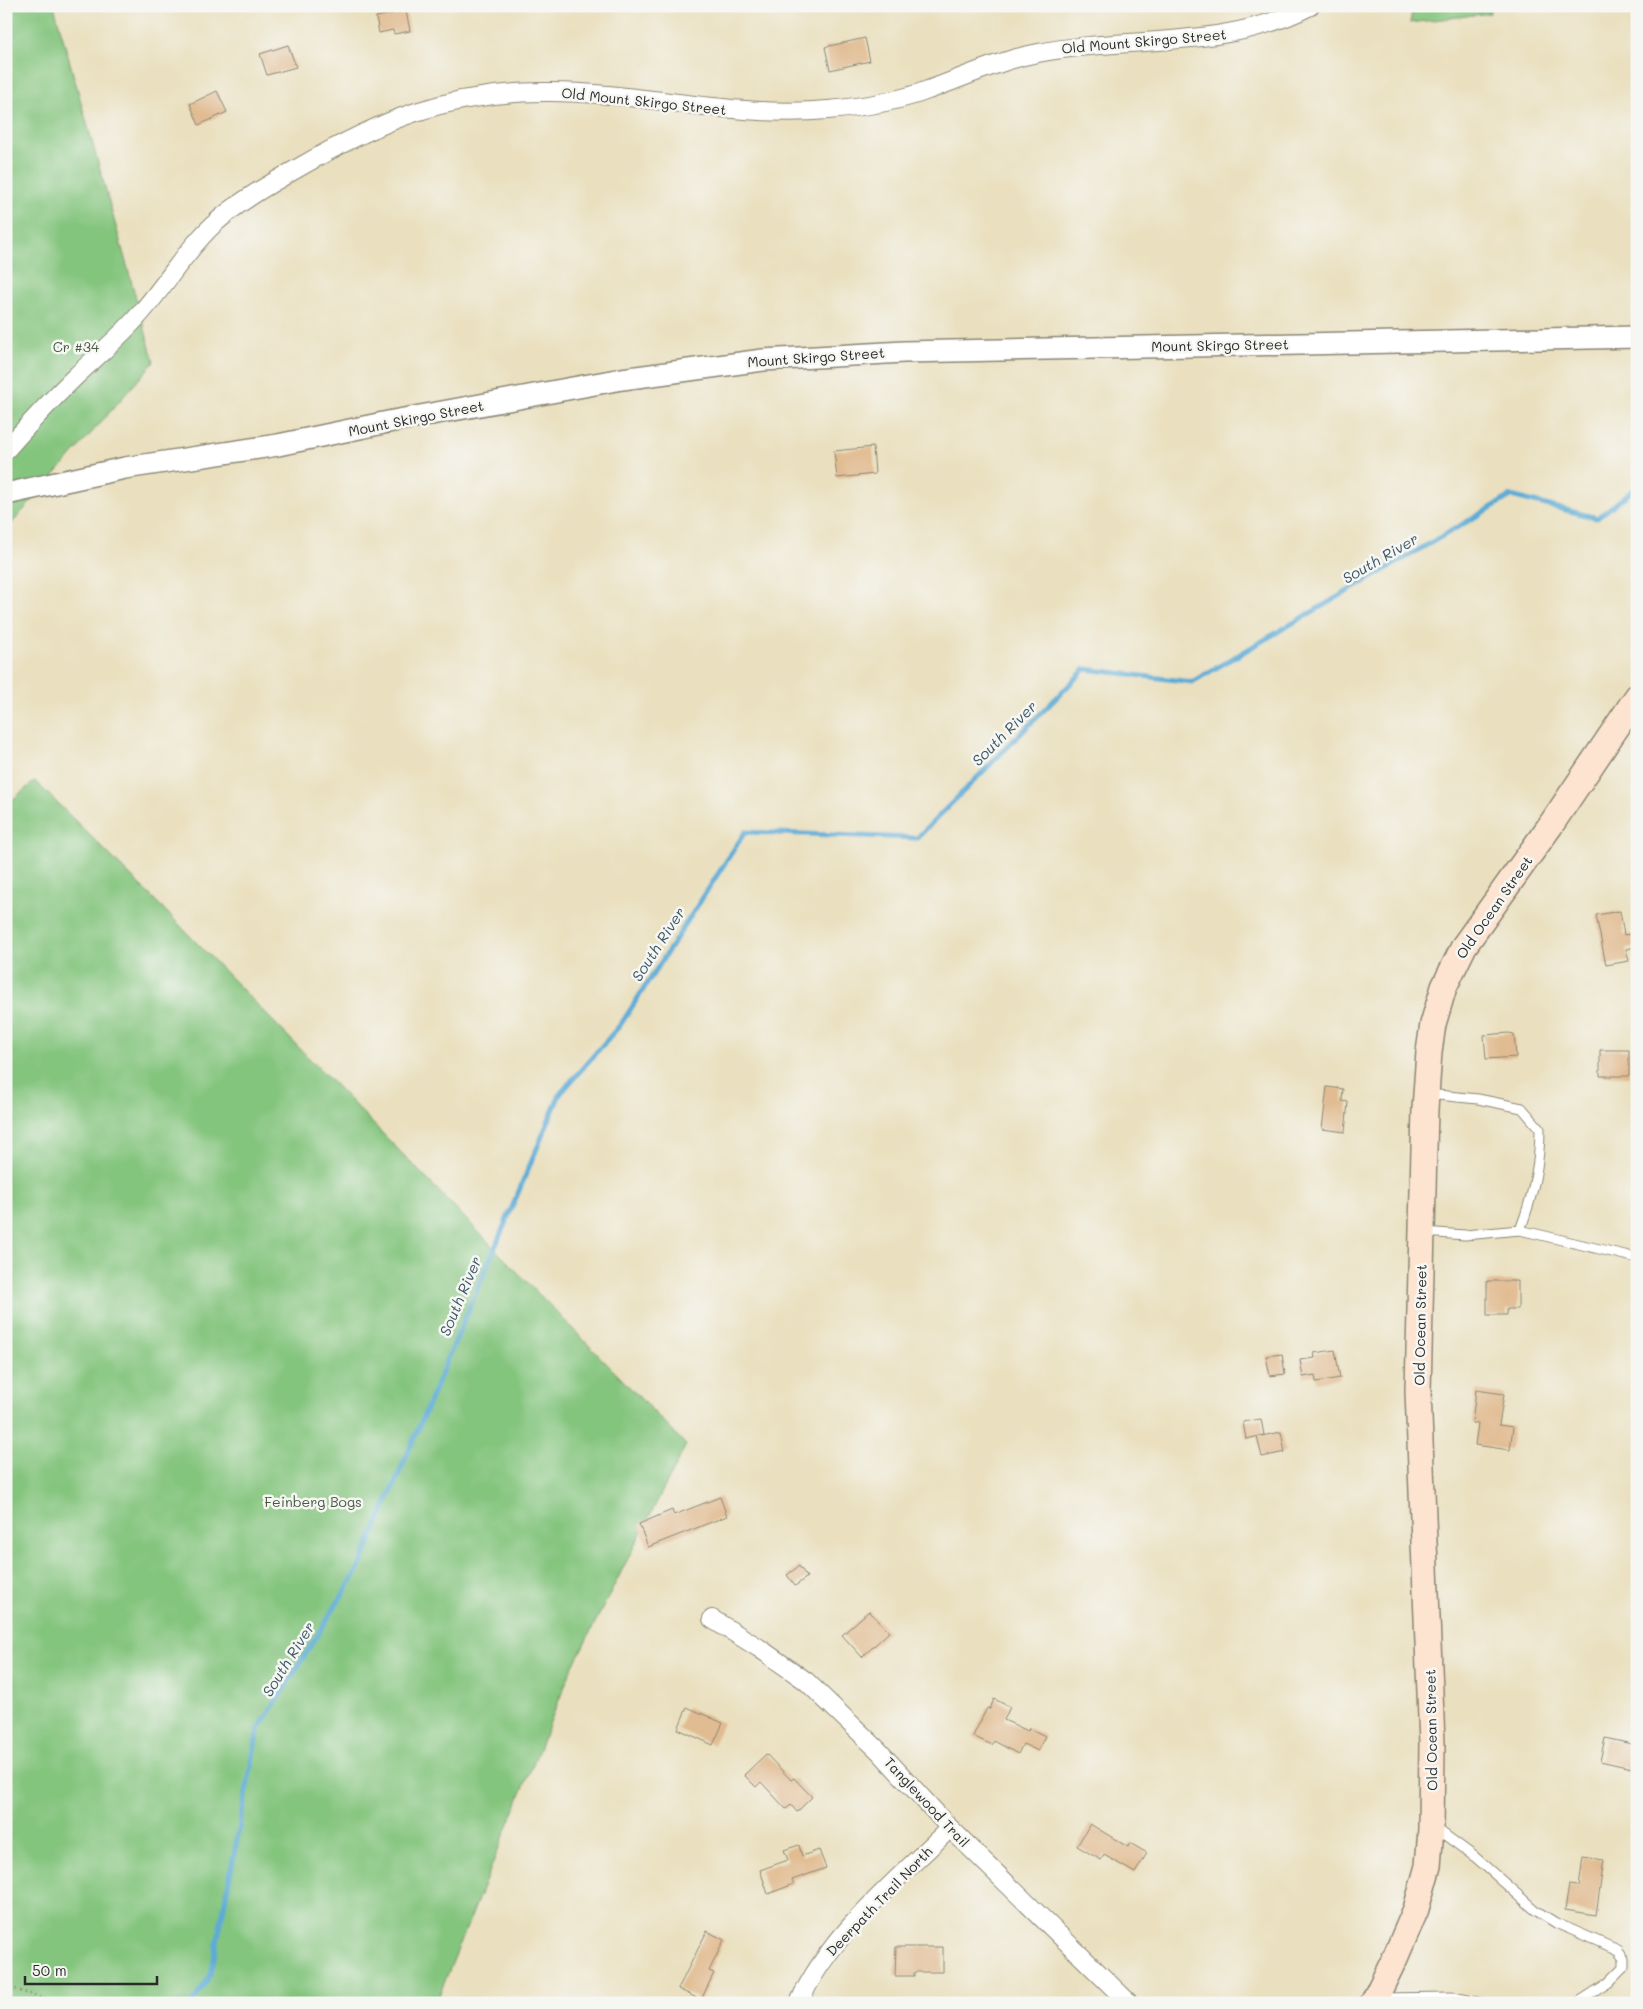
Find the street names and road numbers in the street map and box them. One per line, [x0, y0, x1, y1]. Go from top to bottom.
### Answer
street label: Old Mount Skirgo Street [1061, 24, 1227, 58]
street label: Old Mount Skirgo Street [561, 83, 727, 119]
street label: Mount Skirgo Street [1151, 334, 1289, 356]
street label: Mount Skirgo Street [747, 343, 885, 371]
street label: Mount Skirgo Street [347, 396, 485, 440]
street label: Old Ocean Street [1451, 852, 1537, 962]
street label: Old Ocean Street [1409, 1264, 1431, 1386]
street label: Old Ocean Street [1420, 1669, 1442, 1791]
street label: Tanglewood Trail [880, 1753, 974, 1851]
street label: Deerpath Trail North [822, 1842, 936, 1960]

